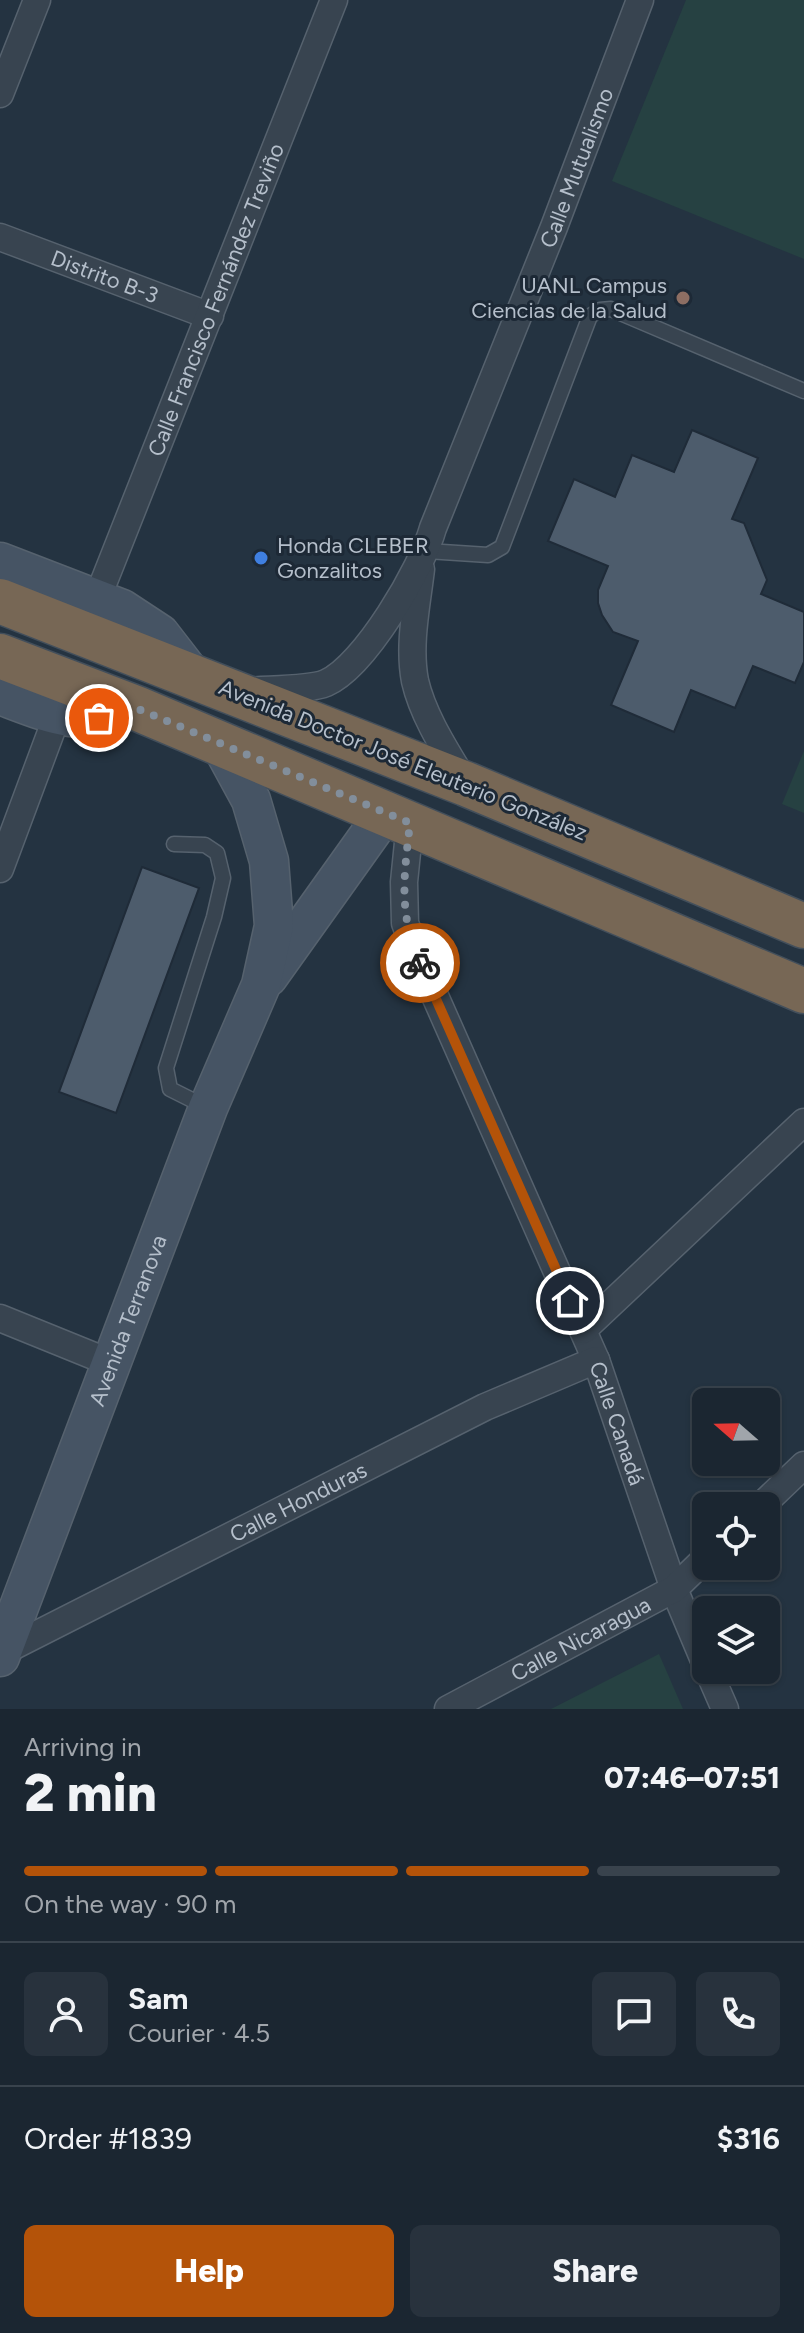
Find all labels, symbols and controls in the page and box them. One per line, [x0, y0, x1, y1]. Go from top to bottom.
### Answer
street label: Calle Mutualismo [534, 84, 619, 251]
street label: Calle Francisco Fernández Treviño [141, 139, 290, 460]
street label: Distrito B-3 [47, 244, 162, 309]
place label: UANL Campus Ciencias de la Salud [471, 272, 667, 324]
marker: UANL Campus Ciencias de la Salud [674, 289, 692, 307]
place label: Honda CLEBER Gonzalitos [277, 532, 429, 584]
marker: Honda CLEBER Gonzalitos [252, 549, 270, 567]
street label: Avenida Doctor José Eleuterio González [215, 674, 591, 846]
pin [65, 684, 133, 752]
icon: bag [77, 696, 121, 740]
courier [380, 923, 460, 1003]
icon: bike [398, 941, 442, 985]
street label: Avenida Terranova [83, 1231, 172, 1410]
pin [536, 1267, 604, 1335]
icon: home [548, 1279, 592, 1323]
street label: Calle Canadá [584, 1358, 651, 1489]
north arrow [692, 1388, 780, 1476]
map controls [692, 1388, 780, 1684]
street label: Calle Honduras [225, 1456, 371, 1548]
button: locate [692, 1492, 780, 1580]
street label: Calle Nicaragua [506, 1590, 655, 1687]
button: layers [692, 1596, 780, 1684]
text: Arriving in [24, 1731, 142, 1763]
text: 07:46–07:51 [604, 1759, 780, 1796]
text: 2 min [24, 1762, 157, 1824]
text: On the way · 90 m [24, 1888, 236, 1920]
button: person [24, 1972, 108, 2056]
button: chat [592, 1972, 676, 2056]
button: phone [696, 1972, 780, 2056]
text: Sam [128, 1980, 188, 2017]
text: Courier · 4.5 [128, 2017, 270, 2049]
text: Order #1839 [24, 2120, 192, 2157]
text: $316 [717, 2120, 780, 2157]
button: Help [24, 2225, 394, 2317]
button: Share [410, 2225, 780, 2317]

